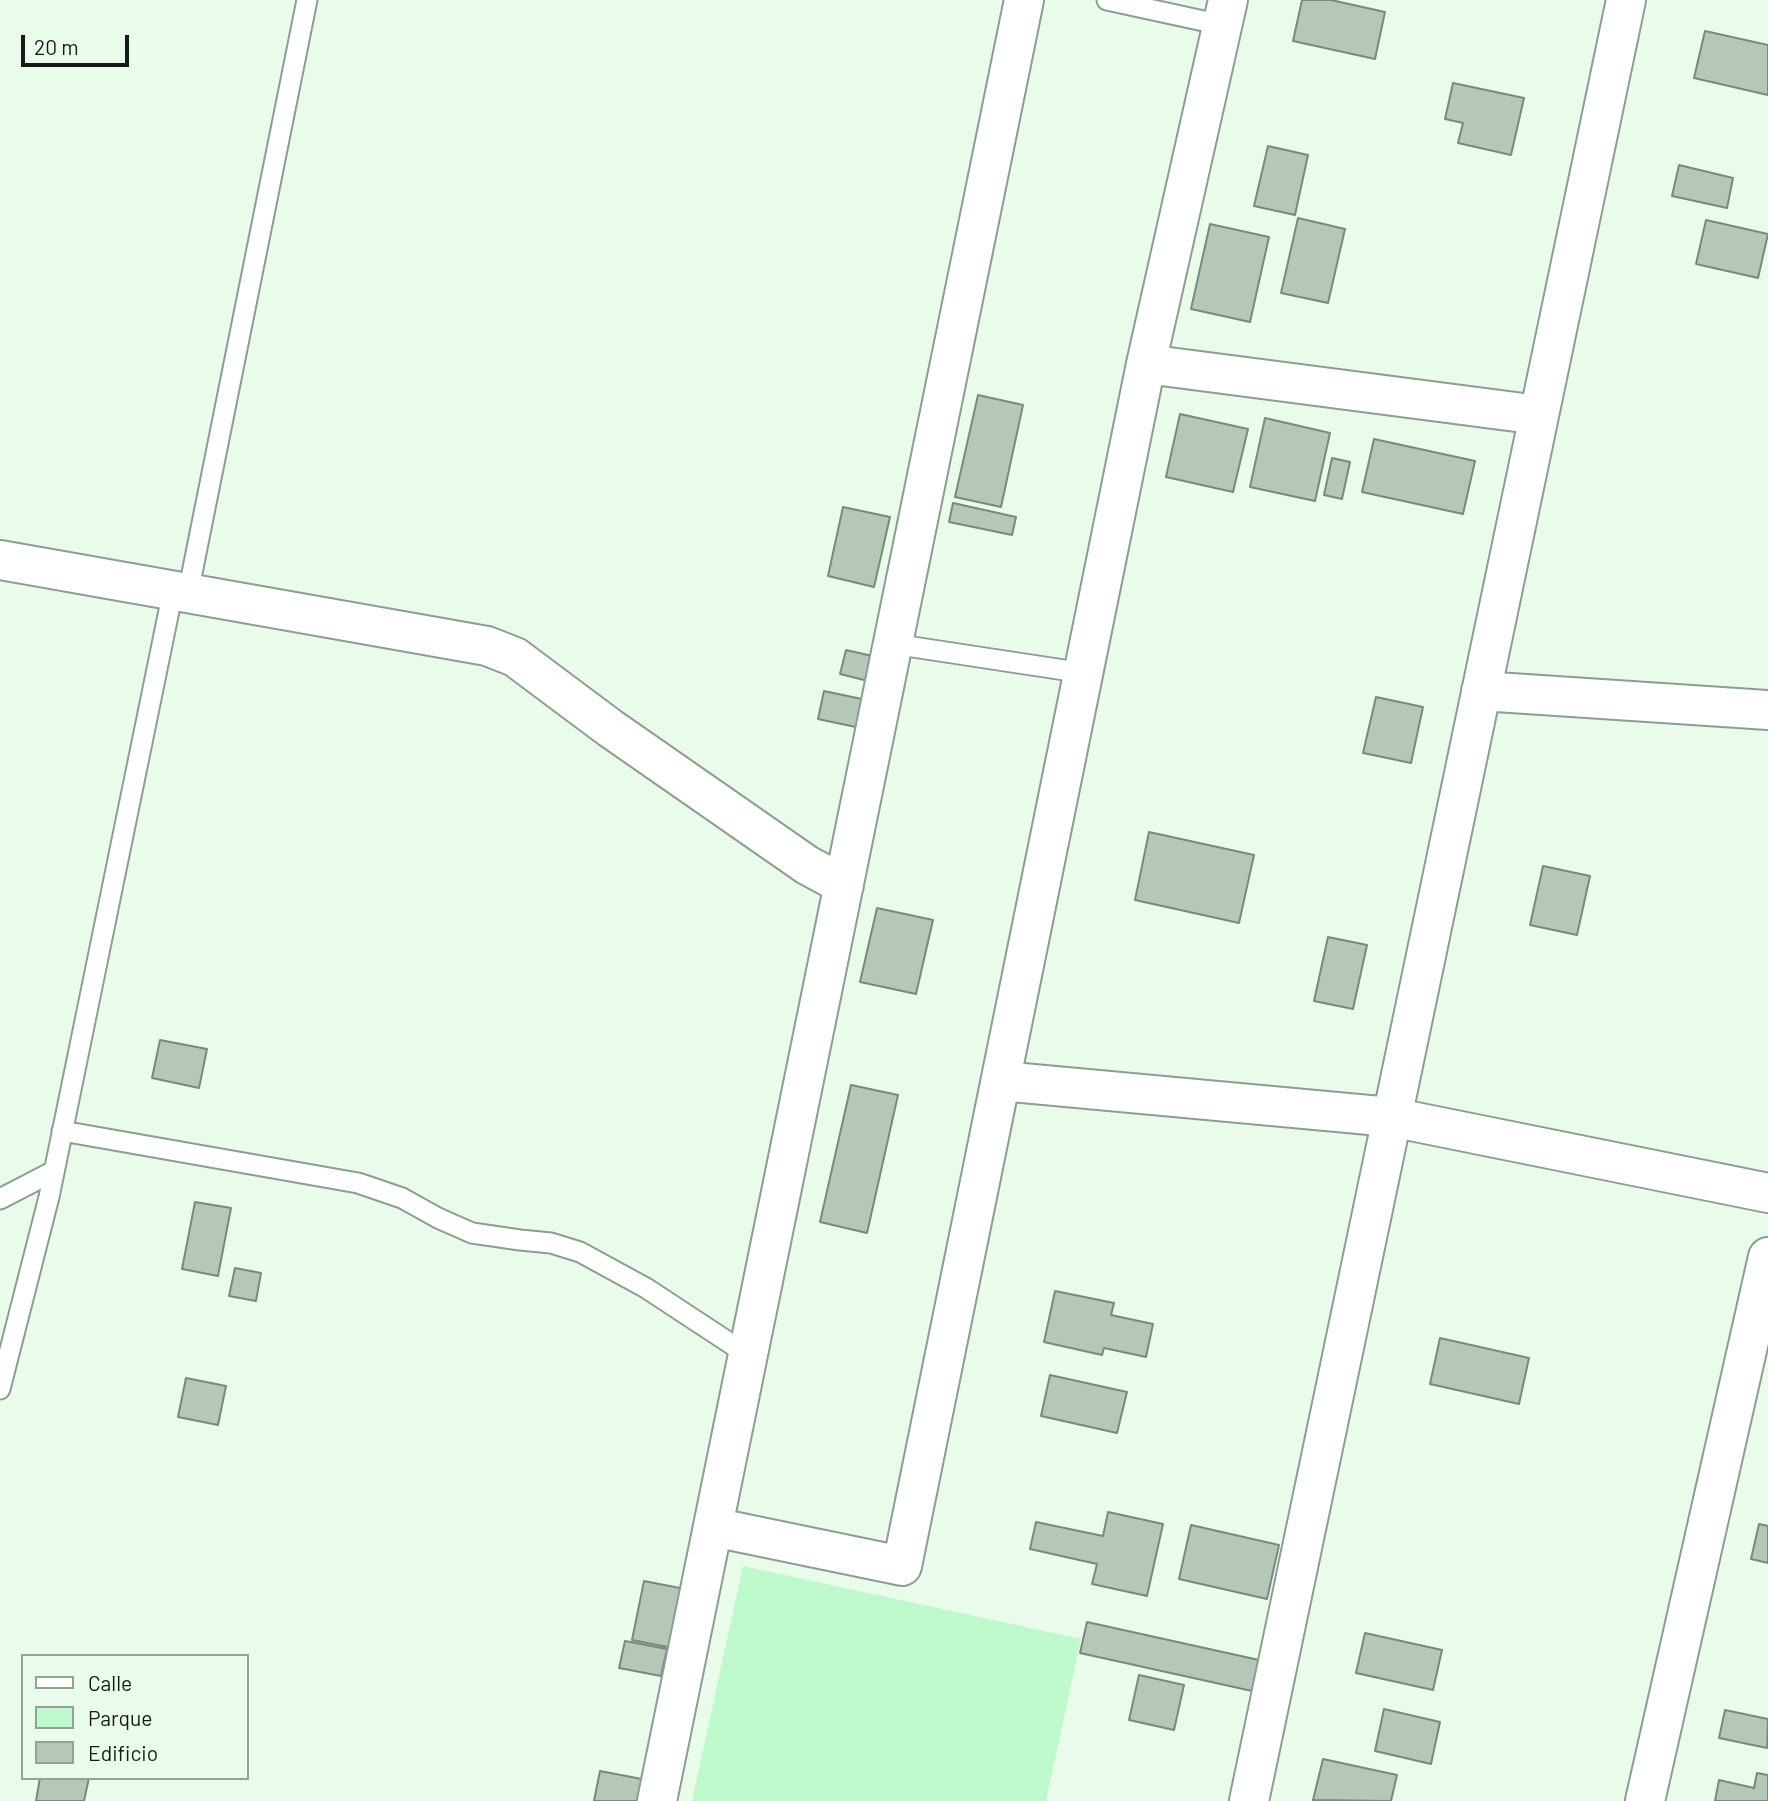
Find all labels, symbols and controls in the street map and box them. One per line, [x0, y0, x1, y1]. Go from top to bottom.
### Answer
scale bar [24, 21, 133, 65]
text: 20 m [34, 34, 79, 59]
legend [21, 1654, 248, 1780]
text: Calle [88, 1670, 132, 1695]
text: Parque [88, 1705, 153, 1730]
text: Edificio [88, 1740, 158, 1765]

